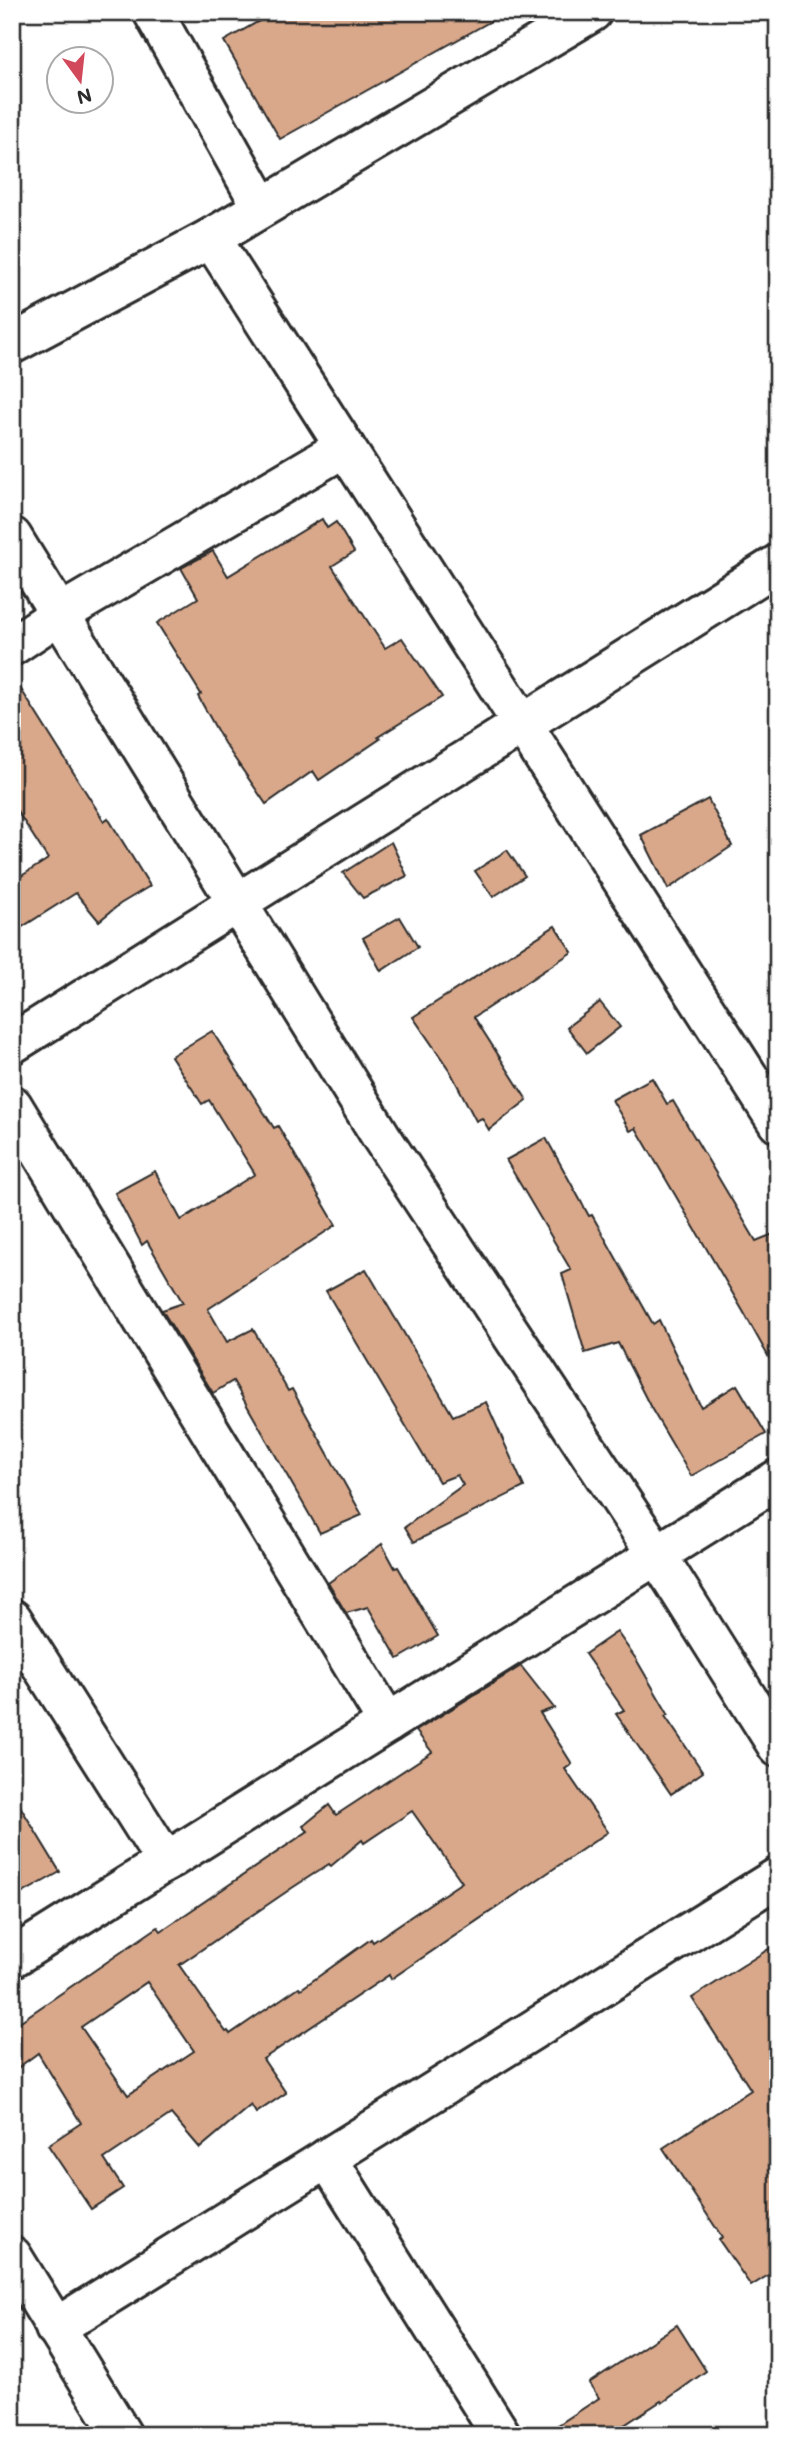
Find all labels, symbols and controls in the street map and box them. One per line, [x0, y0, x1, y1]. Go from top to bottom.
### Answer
north arrow [46, 46, 116, 116]
text: N [74, 83, 95, 111]

